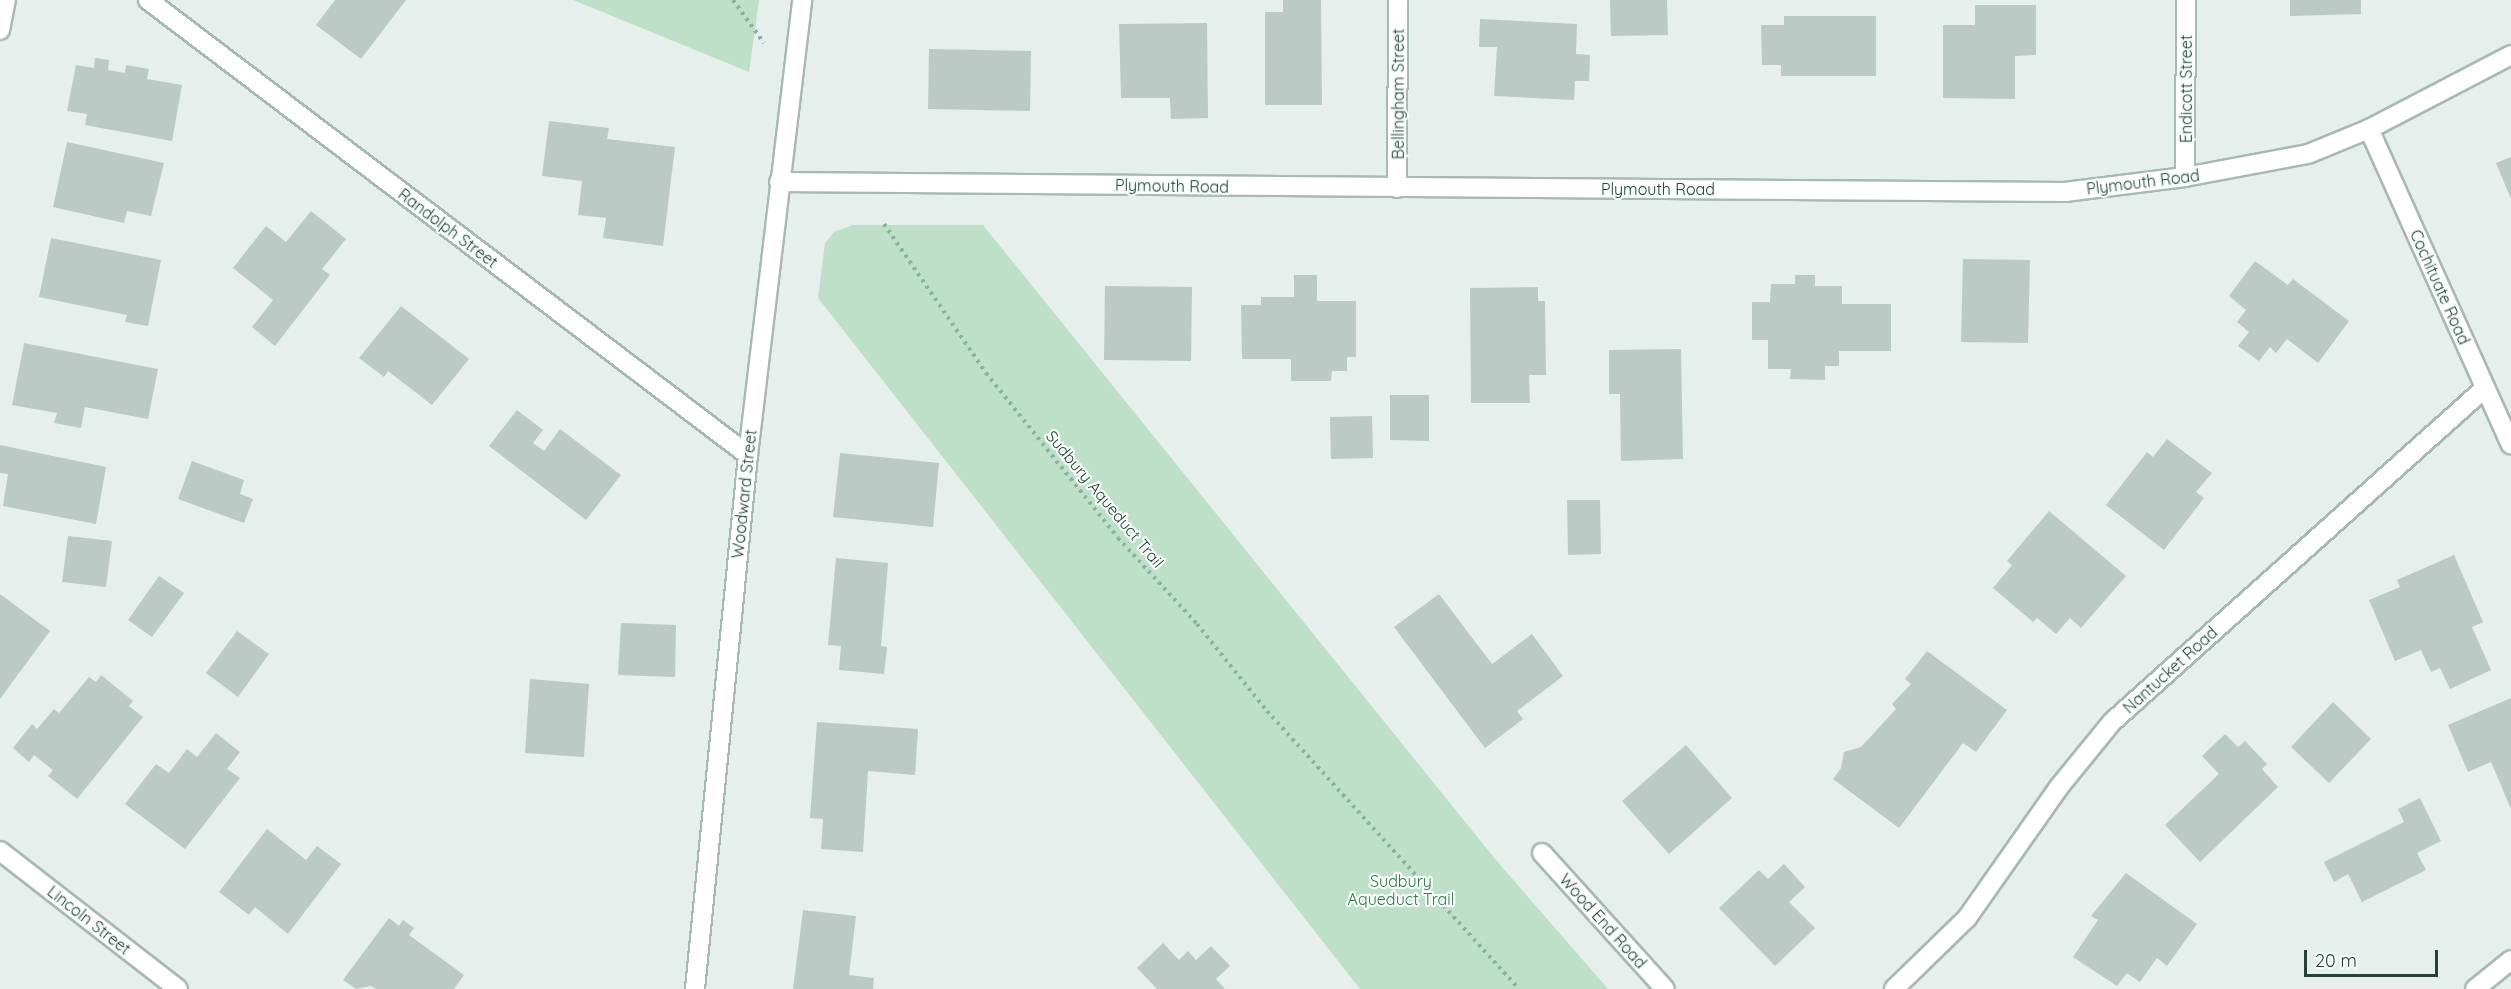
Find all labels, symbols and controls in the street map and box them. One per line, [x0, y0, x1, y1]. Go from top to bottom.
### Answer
street label: Bellingham Street [1388, 29, 1408, 159]
street label: Endicott Street [2176, 35, 2196, 143]
street label: Plymouth Road [2085, 166, 2201, 198]
street label: Plymouth Road [1115, 175, 1229, 197]
street label: Plymouth Road [1601, 179, 1715, 199]
street label: Randolph Street [394, 184, 502, 272]
street label: Cochituate Road [2406, 227, 2474, 347]
street label: Sudbury Aqueduct Trail [1042, 427, 1168, 571]
street label: Woodward Street [728, 429, 760, 559]
street label: Nantucket Road [2119, 623, 2221, 717]
street label: Wood End Road [1555, 870, 1651, 972]
park label: Sudbury Aqueduct Trail [1348, 871, 1454, 909]
street label: Lincoln Street [44, 882, 134, 958]
scale bar [2307, 938, 2440, 976]
text: 20 m [2315, 949, 2357, 972]

